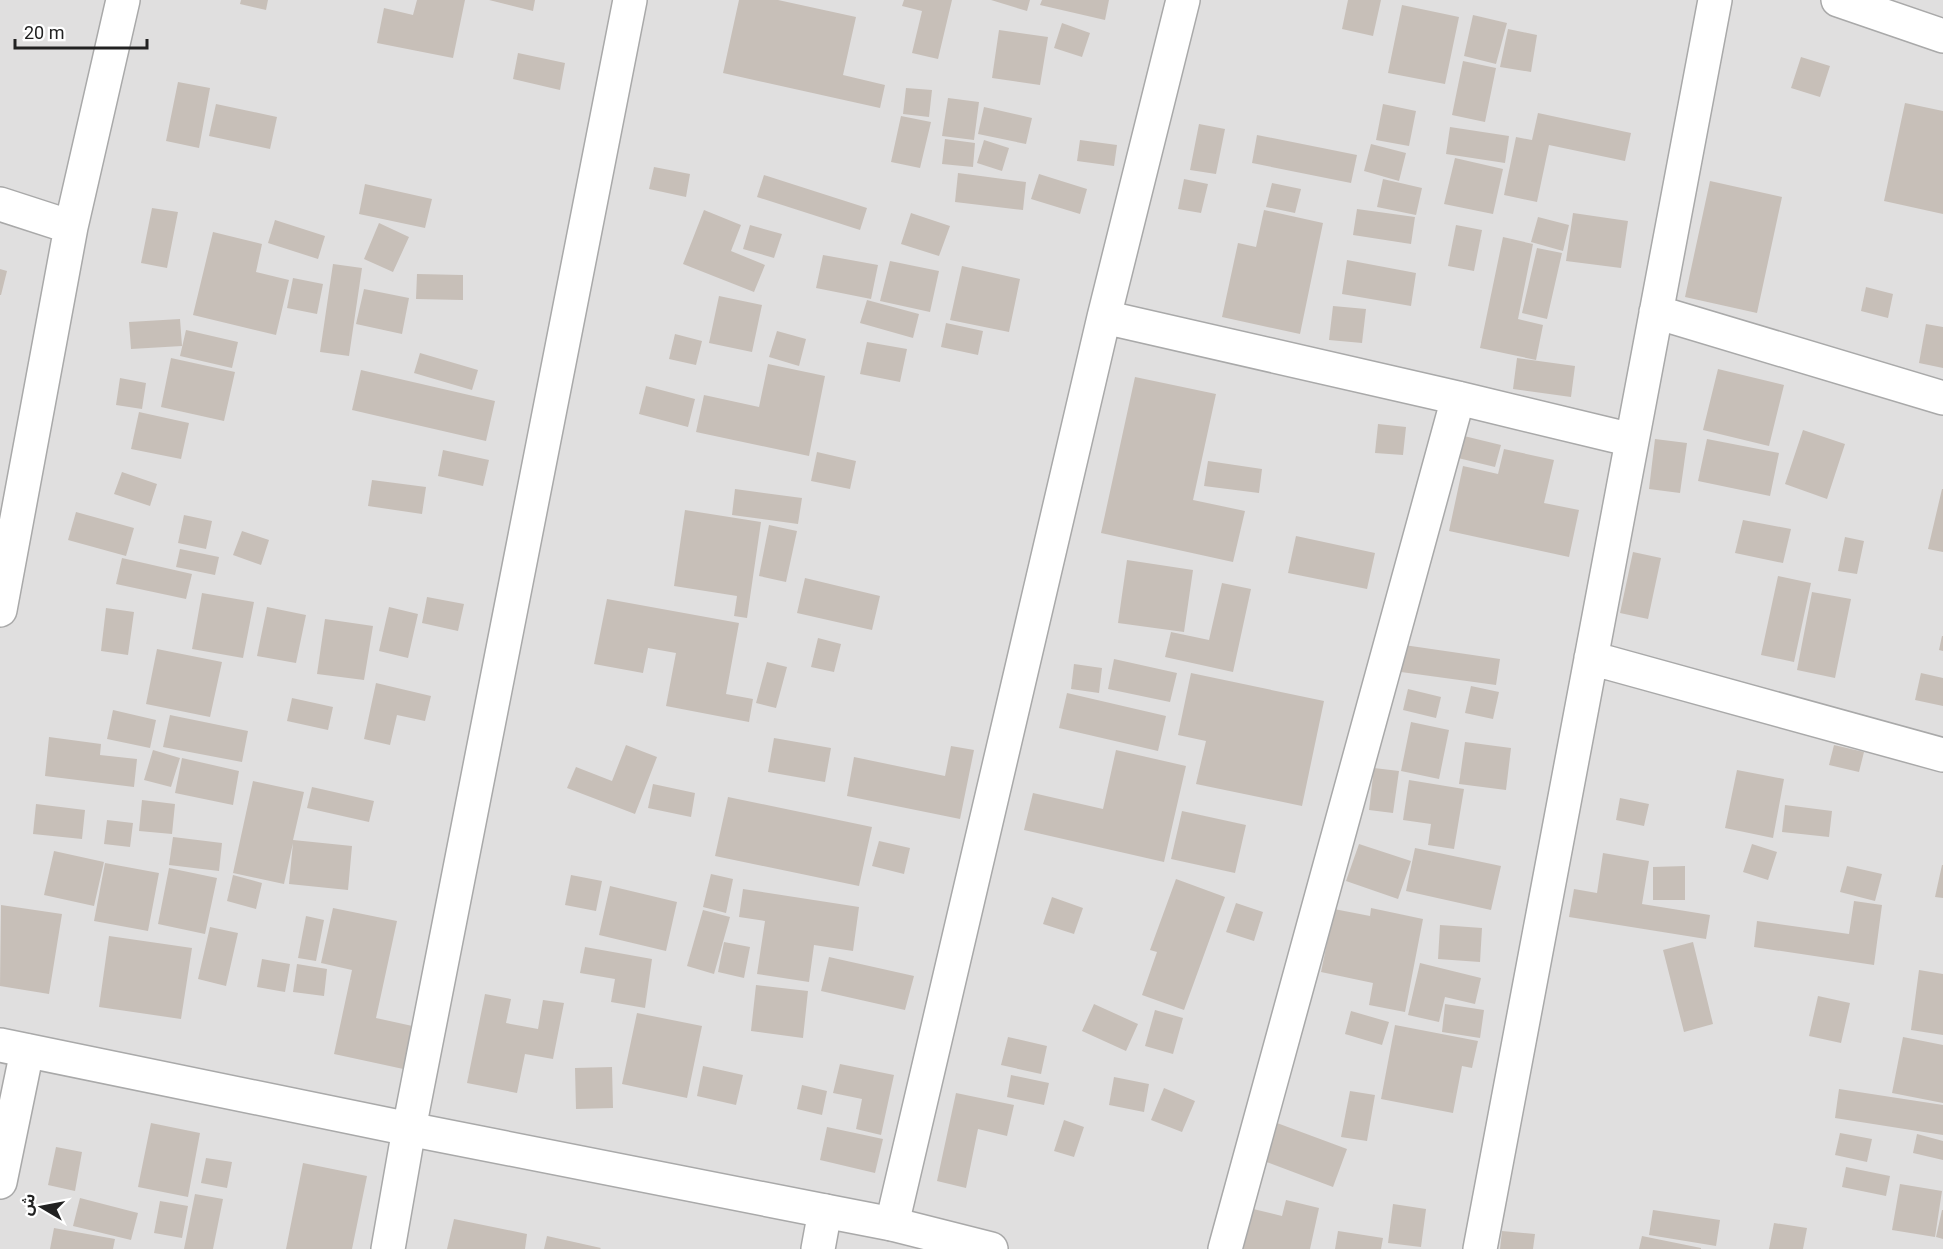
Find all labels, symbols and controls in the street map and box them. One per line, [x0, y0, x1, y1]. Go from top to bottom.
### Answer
scale bar [15, 12, 147, 50]
text: 20 m [24, 22, 64, 43]
north arrow [12, 1177, 72, 1237]
text: ش [16, 1192, 39, 1217]

